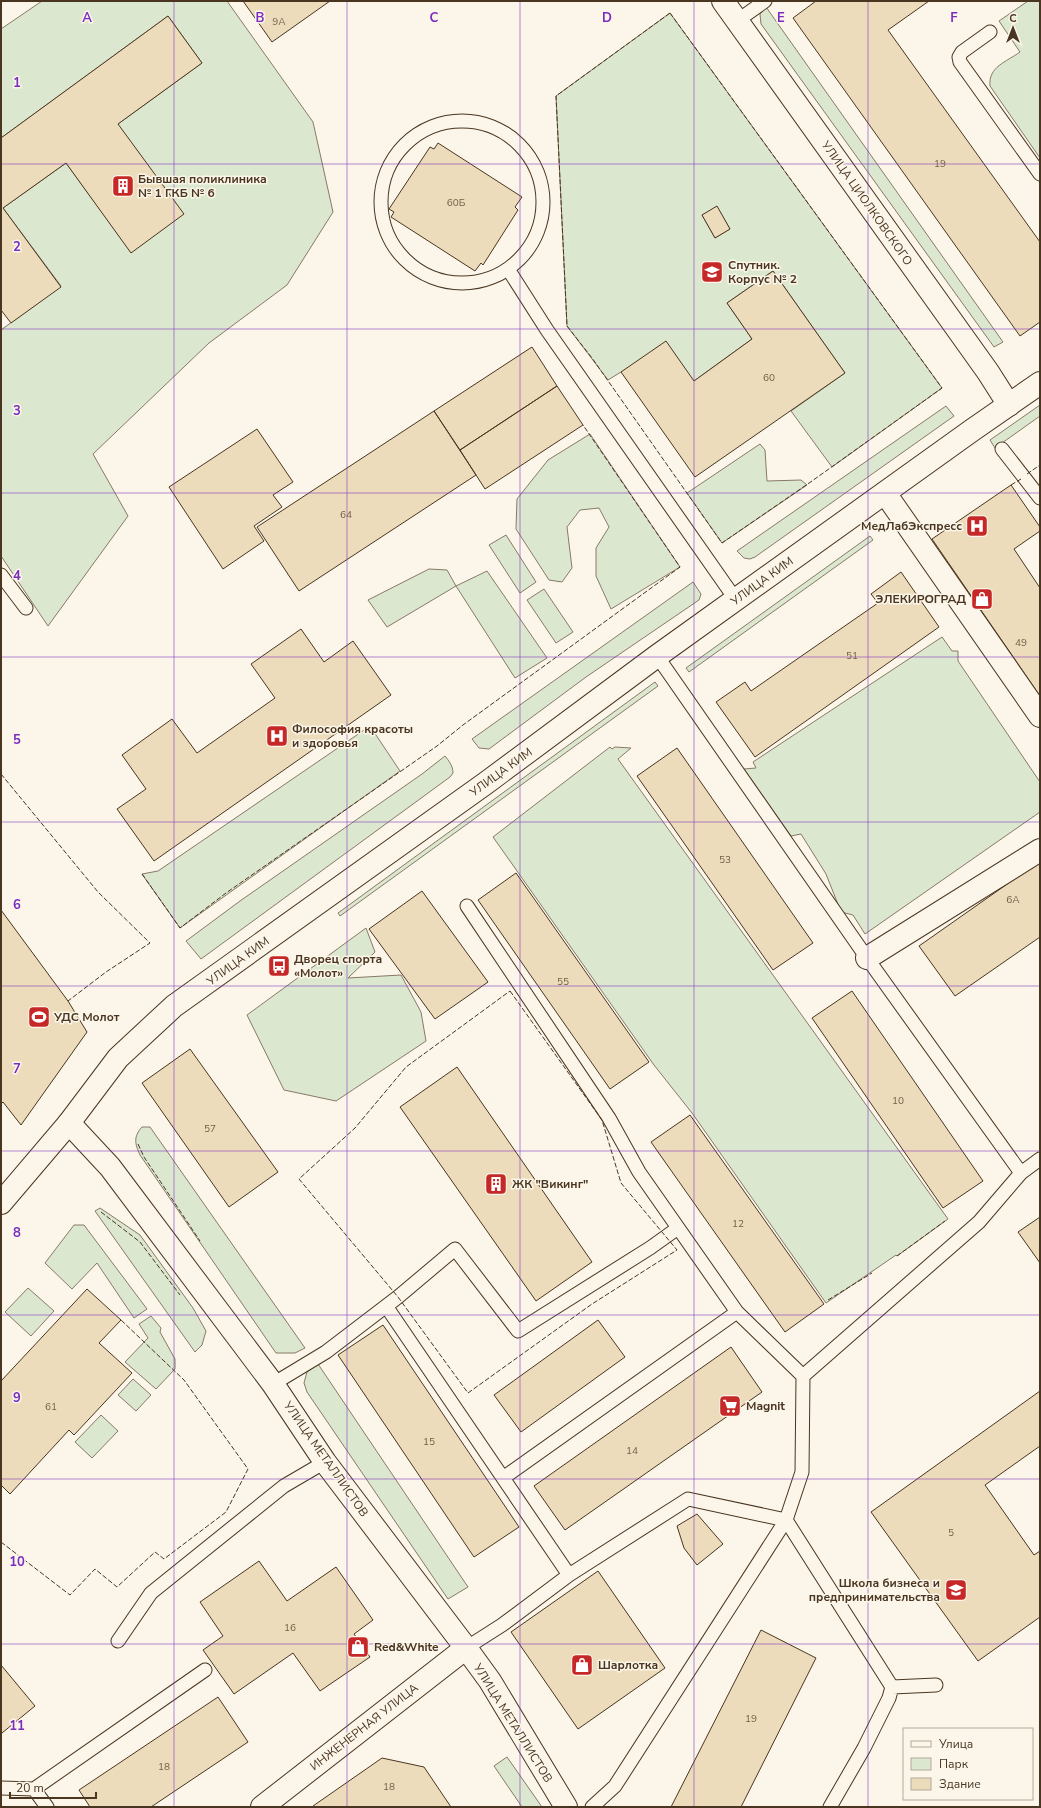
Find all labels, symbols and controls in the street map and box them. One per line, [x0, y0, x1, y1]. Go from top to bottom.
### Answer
north arrow [993, 8, 1033, 48]
text: A [82, 9, 92, 27]
text: B [256, 9, 265, 27]
text: C [430, 9, 439, 27]
text: D [602, 9, 612, 27]
text: E [777, 9, 785, 27]
text: F [950, 9, 958, 27]
text: С [1009, 11, 1017, 26]
house number: 9А [272, 15, 286, 29]
text: 1 [13, 74, 21, 92]
street label: УЛИЦА ЦИОЛКОВСКОГО [817, 137, 916, 268]
house number: 19 [934, 157, 946, 171]
place label: Бывшая поликлиника № 1 ГКБ № 6 [138, 171, 267, 201]
building icon: Бывшая поликлиника № 1 ГКБ № 6 [110, 173, 136, 199]
house number: 60Б [447, 196, 466, 210]
text: 2 [13, 238, 21, 256]
place label: Спутник. Корпус № 2 [728, 257, 797, 287]
school or university icon: Спутник. Корпус № 2 [699, 259, 725, 285]
house number: 60 [763, 371, 775, 385]
text: 3 [13, 402, 21, 420]
house number: 64 [340, 508, 352, 522]
hospital icon: МедЛабЭкспресс [964, 513, 990, 539]
place label: МедЛабЭкспресс [861, 518, 962, 534]
street label: УЛИЦА КИМ [727, 553, 796, 610]
text: 4 [13, 567, 21, 585]
shop icon: ЭЛЕКИРОГРАД [969, 586, 995, 612]
place label: ЭЛЕКИРОГРАД [875, 591, 966, 607]
house number: 49 [1015, 636, 1027, 650]
house number: 51 [846, 649, 858, 663]
place label: Философия красоты и здоровья [292, 721, 413, 751]
hospital icon: Философия красоты и здоровья [264, 723, 290, 749]
text: 5 [13, 731, 21, 749]
street label: УЛИЦА КИМ [466, 744, 535, 801]
house number: 53 [719, 853, 731, 867]
house number: 6А [1006, 893, 1020, 907]
text: 6 [13, 896, 21, 914]
street label: УЛИЦА КИМ [203, 933, 272, 990]
place label: Дворец спорта «Молот» [294, 951, 382, 981]
bus stop icon: Дворец спорта «Молот» [266, 953, 292, 979]
house number: 55 [557, 975, 569, 989]
sports icon: УДС Молот [26, 1004, 52, 1030]
place label: УДС Молот [53, 1009, 120, 1025]
text: 7 [13, 1060, 21, 1078]
house number: 10 [892, 1094, 904, 1108]
house number: 57 [204, 1122, 216, 1136]
building icon: ЖК "Викинг" [483, 1171, 509, 1197]
place label: ЖК "Викинг" [512, 1176, 588, 1192]
house number: 12 [732, 1217, 744, 1231]
text: 8 [13, 1224, 21, 1242]
text: 9 [13, 1389, 21, 1407]
supermarket icon: Magnit [717, 1393, 743, 1419]
street label: УЛИЦА МЕТАЛЛИСТОВ [279, 1397, 372, 1520]
place label: Magnit [746, 1398, 785, 1414]
house number: 61 [45, 1400, 57, 1414]
house number: 15 [423, 1435, 435, 1449]
house number: 14 [626, 1444, 638, 1458]
house number: 5 [948, 1526, 954, 1540]
text: 10 [9, 1553, 25, 1571]
place label: Школа бизнеса и предпринимательства [809, 1575, 940, 1605]
school or university icon: Школа бизнеса и предпринимательства [943, 1577, 969, 1603]
house number: 16 [284, 1621, 296, 1635]
shop icon: Red&White [345, 1634, 371, 1660]
place label: Red&White [374, 1639, 439, 1655]
shop icon: Шарлотка [569, 1652, 595, 1678]
place label: Шарлотка [598, 1657, 658, 1673]
street label: УЛИЦА МЕТАЛЛИСТОВ [469, 1660, 556, 1786]
street label: ИНЖЕНЕРНАЯ УЛИЦА [307, 1680, 422, 1774]
house number: 19 [745, 1712, 757, 1726]
text: 11 [9, 1717, 25, 1735]
legend [903, 1728, 1033, 1800]
text: Улица [938, 1736, 973, 1752]
text: Парк [939, 1756, 969, 1772]
house number: 18 [158, 1760, 170, 1774]
scale bar [10, 1774, 96, 1800]
text: Здание [939, 1776, 981, 1792]
text: 20 m [16, 1780, 44, 1796]
house number: 18 [383, 1780, 395, 1794]

